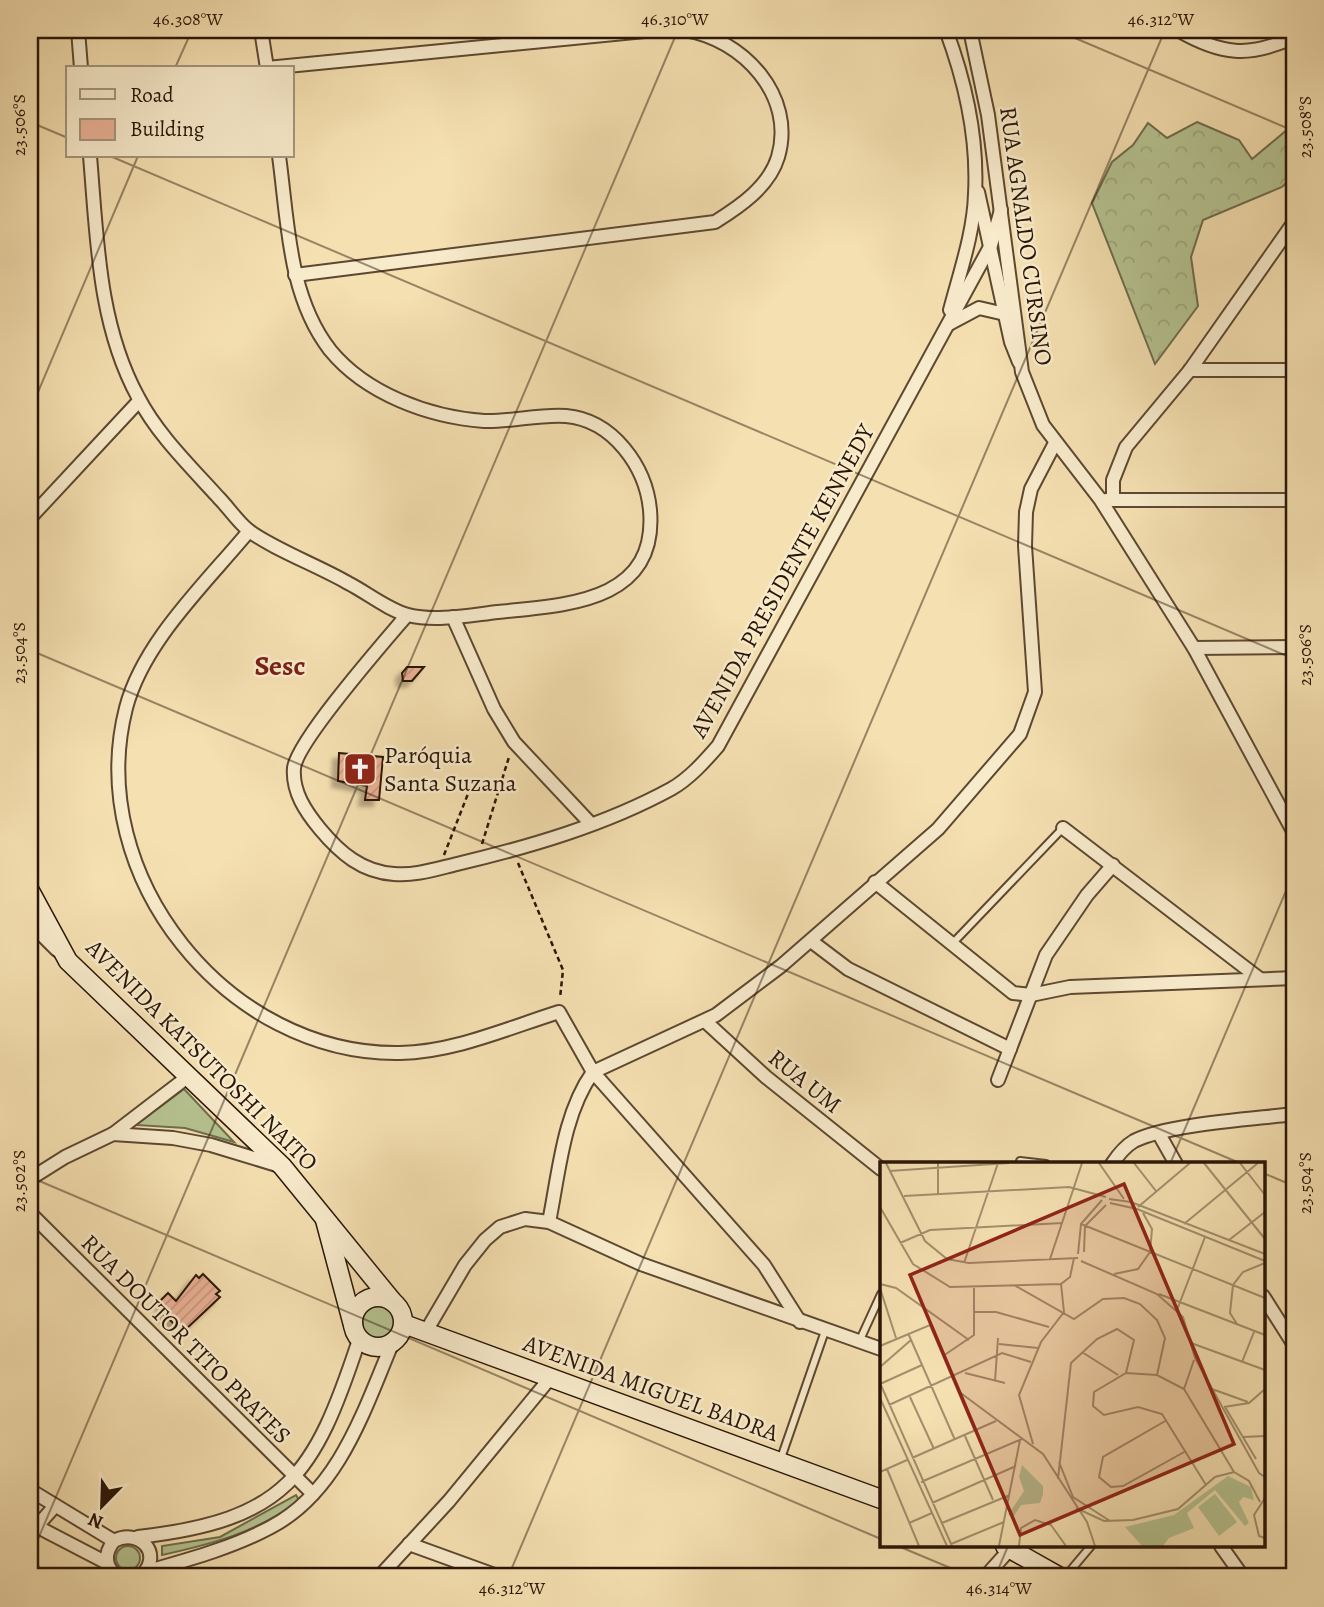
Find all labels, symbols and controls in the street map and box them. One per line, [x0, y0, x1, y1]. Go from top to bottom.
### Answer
text: 46.308°W [153, 7, 223, 31]
text: 46.310°W [641, 7, 709, 31]
text: 46.312°W [1128, 7, 1194, 31]
legend [66, 66, 294, 158]
text: Road [130, 81, 174, 109]
text: 23.506°S [7, 94, 31, 156]
text: 23.508°S [1293, 96, 1317, 158]
street label: RUA AGNALDO CURSINO [992, 105, 1060, 367]
text: Building [130, 115, 205, 143]
street label: AVENIDA PRESIDENTE KENNEDY [682, 418, 882, 744]
text: 23.504°S [7, 622, 31, 684]
text: 23.506°S [1293, 624, 1317, 686]
district label: Sesc [254, 647, 306, 685]
place label: Paróquia Santa Suzana [384, 739, 518, 799]
church icon: Paróquia Santa Suzana [341, 750, 379, 788]
street label: AVENIDA KATSUTOSHI NAITO [78, 931, 325, 1178]
street label: RUA UM [762, 1042, 848, 1120]
text: 23.502°S [7, 1150, 31, 1212]
text: 23.504°S [1293, 1152, 1317, 1214]
inset map [880, 1162, 1264, 1548]
street label: RUA DOUTOR TITO PRATES [74, 1227, 298, 1451]
street label: AVENIDA MIGUEL BADRA [518, 1327, 784, 1449]
north arrow [66, 1470, 136, 1540]
text: N [84, 1506, 107, 1535]
text: 46.312°W [479, 1576, 545, 1600]
text: 46.314°W [966, 1576, 1032, 1600]

